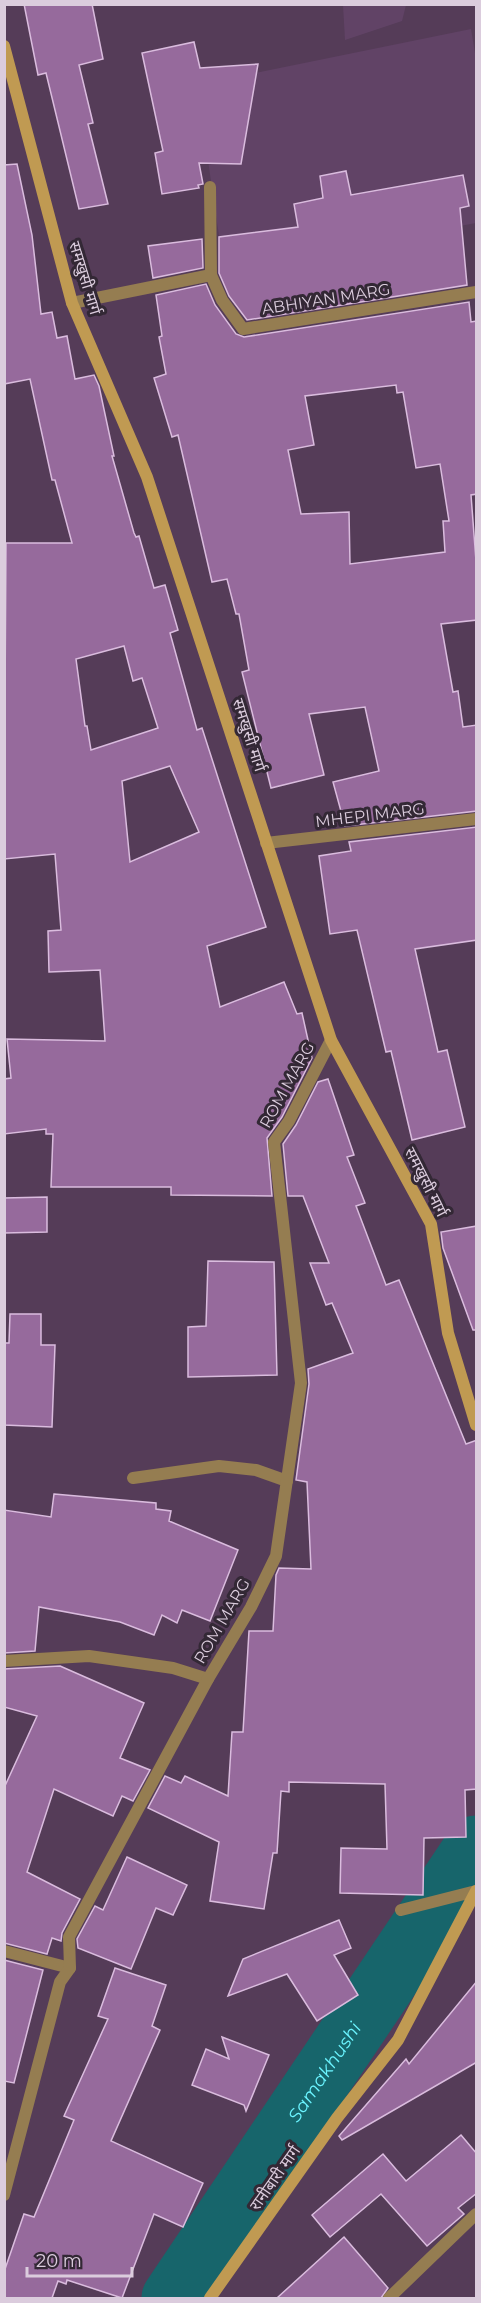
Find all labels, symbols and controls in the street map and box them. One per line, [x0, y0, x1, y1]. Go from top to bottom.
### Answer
street label: समखुसी मार्ग [64, 239, 105, 318]
street label: ABHIYAN MARG [260, 279, 392, 319]
street label: समखुसी मार्ग [227, 696, 270, 775]
street label: MHEPI MARG [314, 799, 426, 831]
street label: ROM MARG [256, 1039, 318, 1131]
street label: समखुसी मार्ग [400, 1144, 452, 1221]
street label: ROM MARG [190, 1575, 254, 1667]
water label: Samakhushi [283, 2018, 366, 2126]
street label: रानीबारी मार्ग [246, 2141, 305, 2214]
scale bar [27, 2240, 132, 2278]
text: 20 m [36, 2250, 82, 2272]

